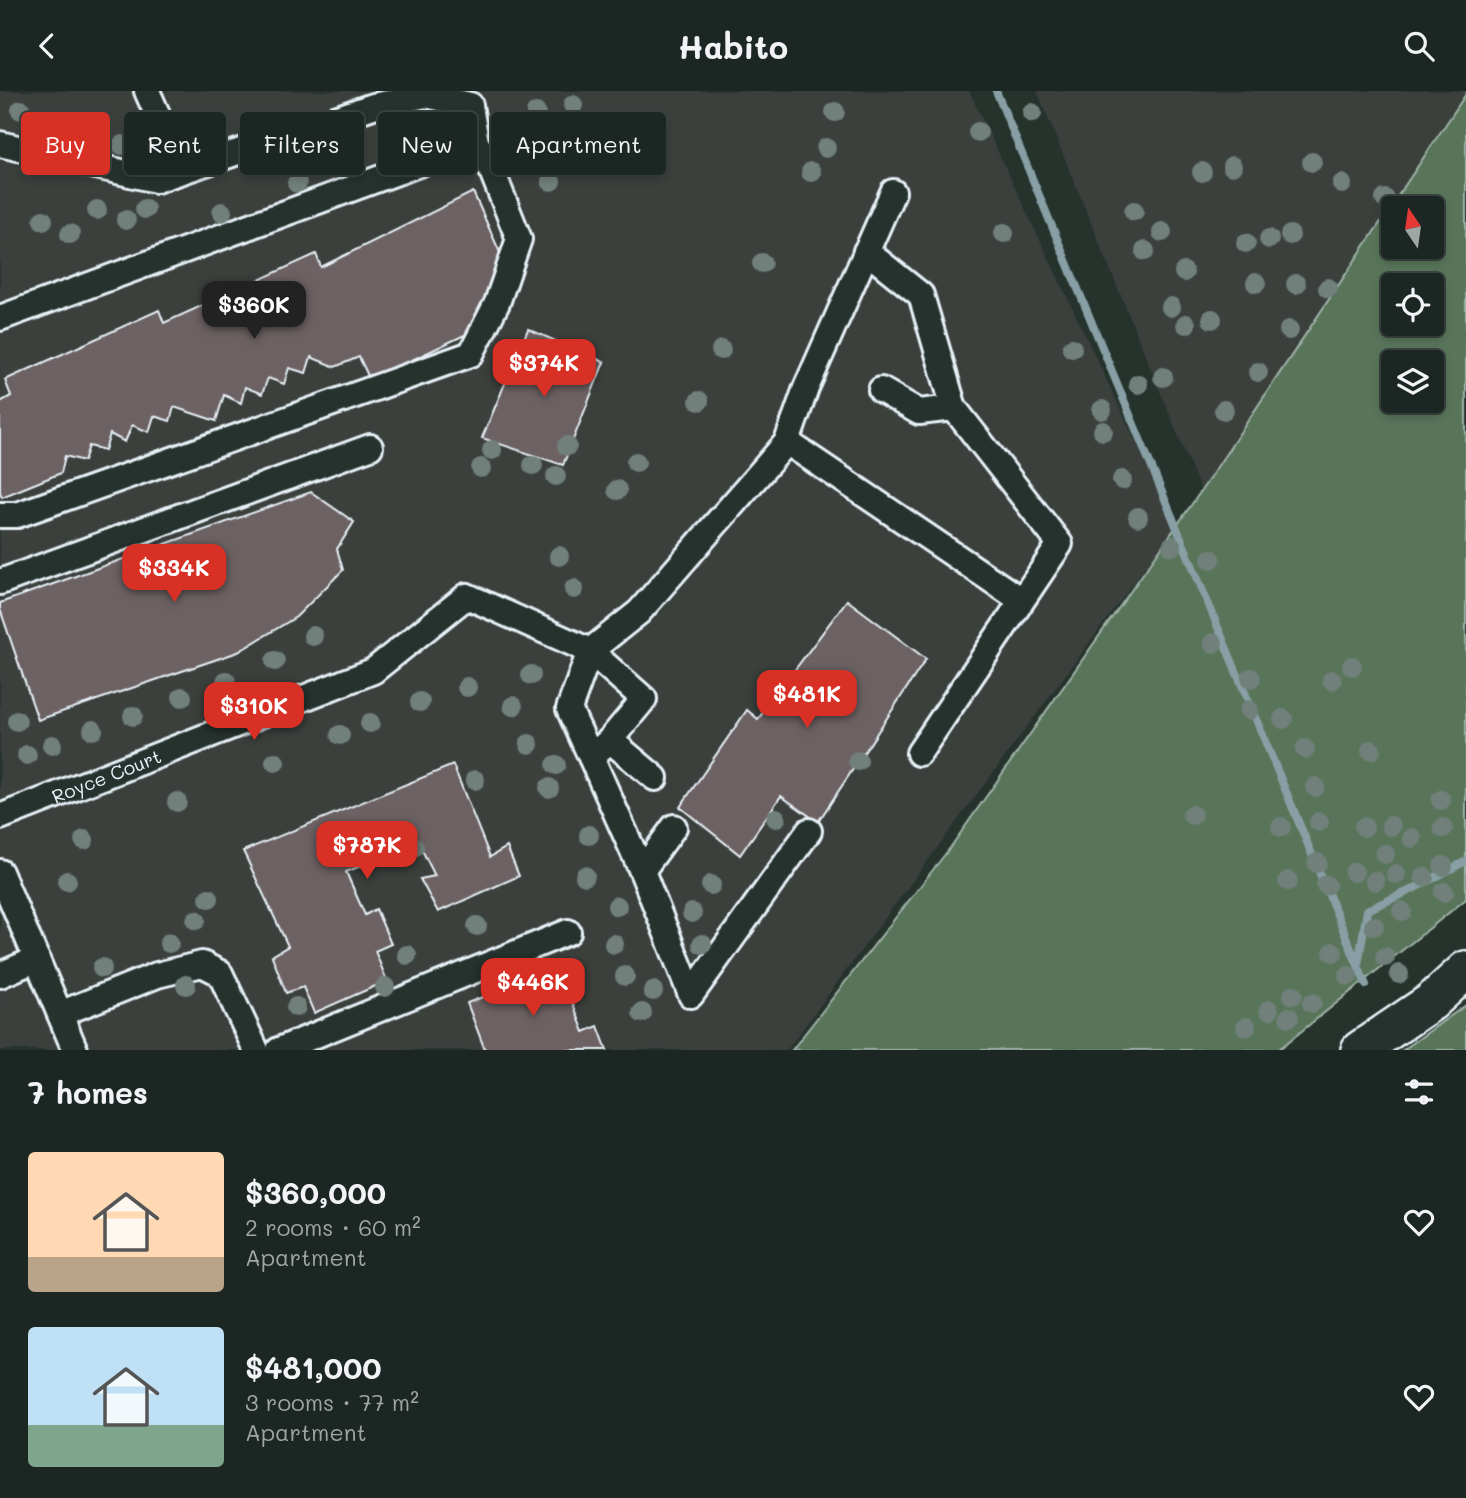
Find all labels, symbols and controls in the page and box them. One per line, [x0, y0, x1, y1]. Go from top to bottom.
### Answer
text: Habito [678, 25, 788, 67]
icon: back [28, 27, 66, 65]
icon: search [1400, 27, 1438, 65]
chip: Buy [21, 112, 110, 175]
chip: Rent [124, 112, 226, 175]
chip: Filters [240, 112, 364, 175]
chip: New [378, 112, 477, 175]
chip: Apartment [491, 112, 666, 175]
north arrow [1381, 196, 1444, 259]
map controls [1381, 196, 1444, 413]
button: locate [1381, 273, 1444, 336]
pin: $360K [205, 281, 303, 341]
text: $360K [218, 289, 290, 319]
pin: $374K [495, 339, 593, 399]
text: $374K [509, 347, 579, 377]
button: layers [1381, 350, 1444, 413]
pin: $334K [125, 545, 223, 604]
text: $334K [138, 552, 210, 582]
pin: $481K [758, 671, 856, 730]
text: $481K [773, 678, 841, 708]
pin: $310K [205, 683, 303, 742]
text: $310K [220, 690, 288, 720]
street label: Royce Court [48, 743, 165, 808]
pin: $787K [318, 821, 416, 881]
text: $787K [332, 829, 402, 859]
pin: $446K [484, 958, 582, 1018]
text: $446K [497, 966, 569, 996]
text: 7 homes [28, 1072, 148, 1112]
icon: filters [1400, 1073, 1438, 1111]
text: $360,000 [245, 1172, 386, 1212]
icon: home [84, 1180, 168, 1264]
icon: heart [1400, 1203, 1438, 1241]
text: 2 rooms · 60 m² [245, 1212, 421, 1242]
text: Apartment [245, 1242, 367, 1272]
text: $481,000 [245, 1347, 382, 1387]
icon: home [84, 1355, 168, 1439]
icon: heart [1400, 1378, 1438, 1416]
text: 3 rooms · 77 m² [245, 1387, 419, 1417]
text: Apartment [245, 1417, 367, 1447]

